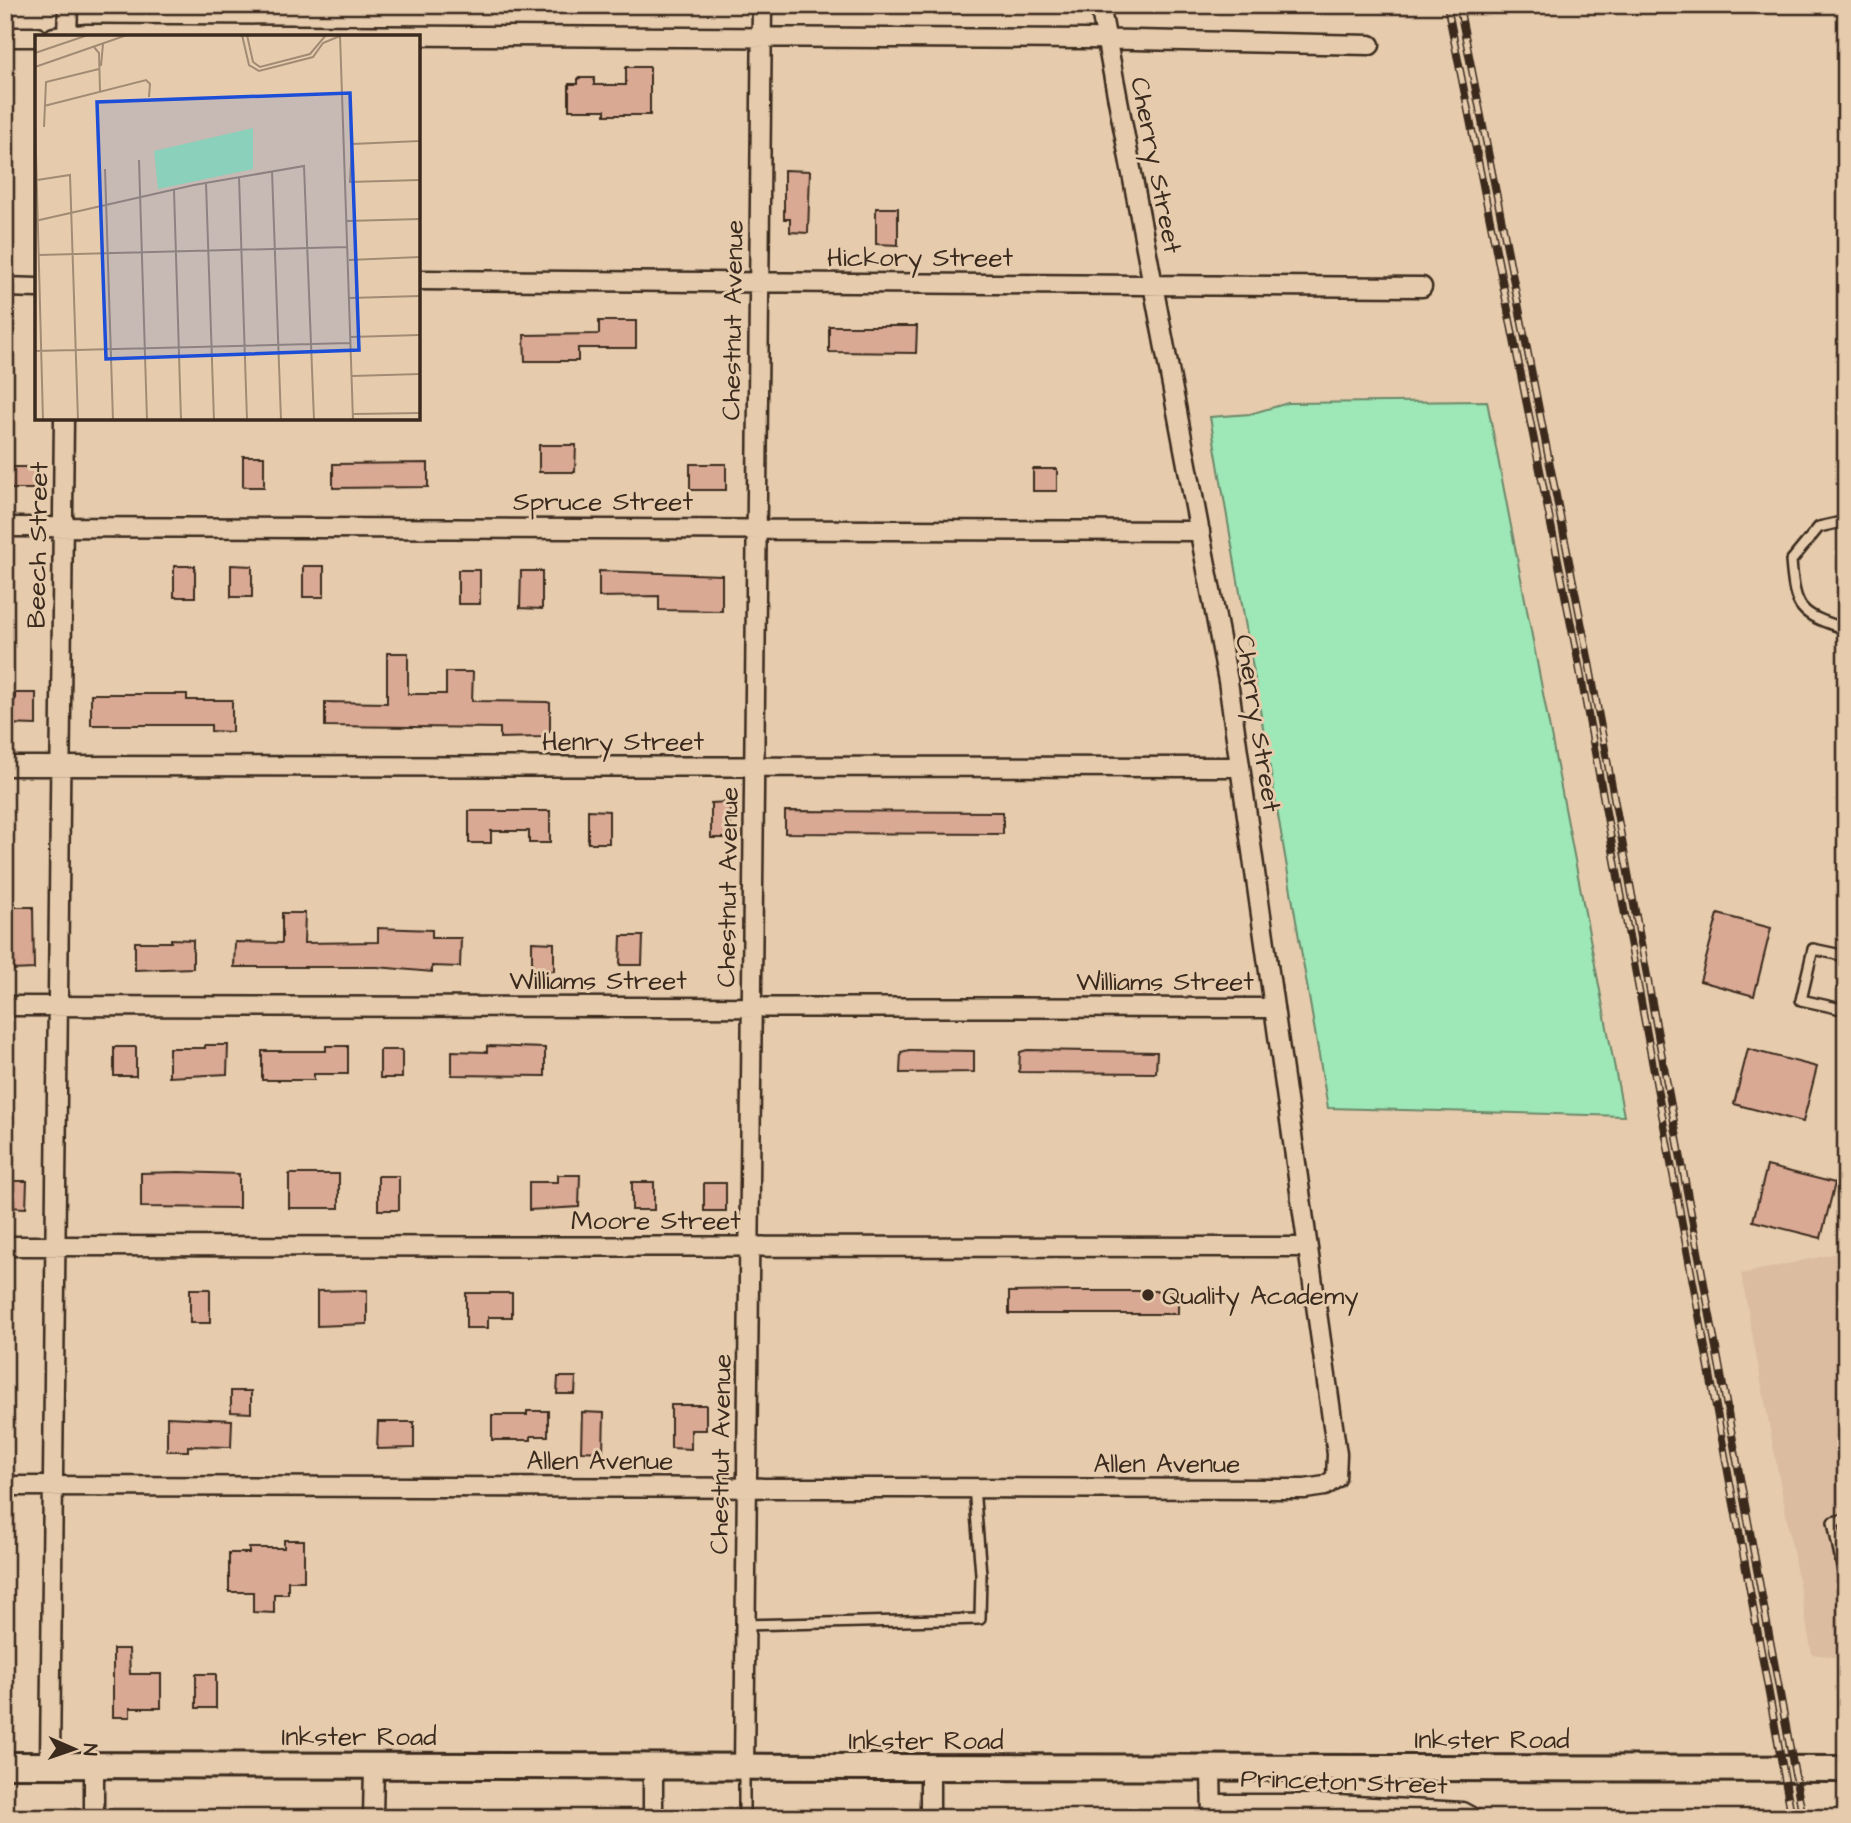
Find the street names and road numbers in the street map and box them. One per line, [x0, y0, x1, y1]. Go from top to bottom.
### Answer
street label: Cherry Street [1119, 74, 1191, 257]
street label: Chestnut Avenue [713, 219, 753, 421]
street label: Hickory Street [827, 240, 1013, 278]
street label: Beech Street [19, 461, 57, 629]
street label: Spruce Street [513, 484, 693, 520]
street label: Cherry Street [1224, 632, 1290, 815]
street label: Henry Street [542, 724, 705, 762]
street label: Chestnut Avenue [708, 786, 748, 988]
street label: Williams Street [509, 963, 687, 999]
street label: Williams Street [1076, 964, 1254, 1000]
street label: Moore Street [571, 1203, 741, 1239]
street label: Chestnut Avenue [701, 1353, 741, 1555]
street label: Allen Avenue [527, 1443, 673, 1479]
street label: Allen Avenue [1094, 1446, 1240, 1482]
street label: Inkster Road [281, 1719, 437, 1755]
street label: Inkster Road [1414, 1722, 1570, 1758]
street label: Inkster Road [848, 1723, 1004, 1759]
street label: Princeton Street [1240, 1760, 1449, 1804]

